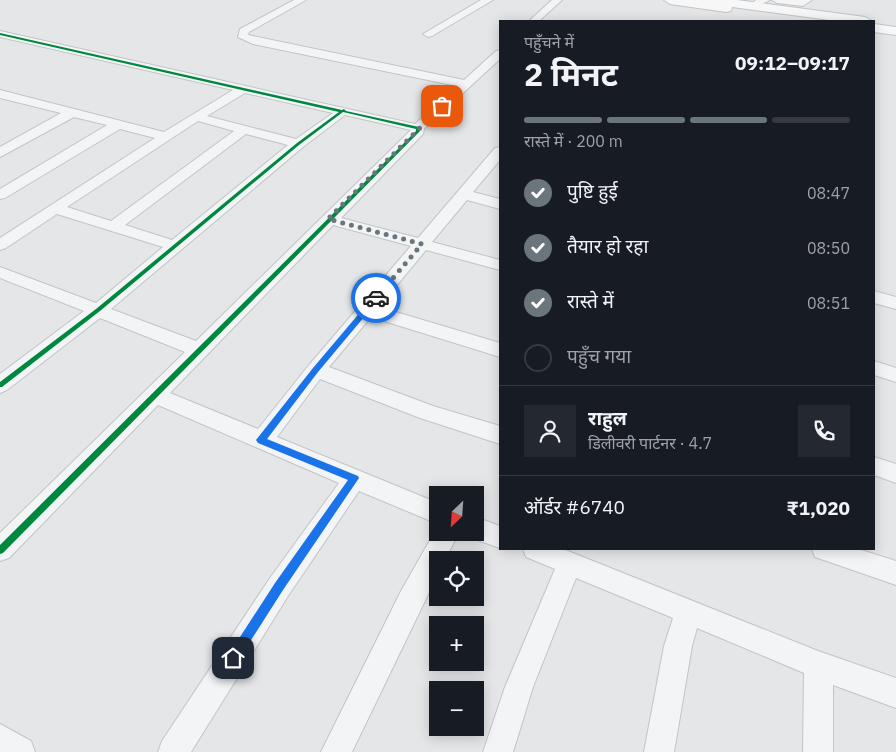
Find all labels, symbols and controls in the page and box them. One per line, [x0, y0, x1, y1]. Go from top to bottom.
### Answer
text: पहुँचने में [524, 32, 574, 52]
text: 09:12–09:17 [735, 51, 850, 75]
text: 2 मिनट [524, 53, 618, 95]
pin [421, 85, 463, 127]
icon: bag [428, 92, 456, 120]
text: रास्ते में · 200 m [524, 131, 623, 151]
icon: check [524, 179, 552, 207]
text: पुष्टि हुई [567, 179, 618, 203]
text: 08:47 [807, 183, 850, 203]
icon: check [524, 234, 552, 262]
text: तैयार हो रहा [567, 234, 648, 258]
text: 08:50 [807, 238, 850, 258]
courier [351, 273, 401, 323]
icon: car [362, 284, 390, 312]
icon: check [524, 289, 552, 317]
text: रास्ते में [567, 289, 614, 313]
text: 08:51 [807, 293, 850, 313]
text: पहुँच गया [567, 344, 631, 368]
button: person [524, 405, 576, 457]
button: phone [798, 405, 850, 457]
text: राहुल [588, 406, 627, 430]
text: डिलीवरी पार्टनर · 4.7 [588, 433, 712, 453]
north arrow [429, 486, 484, 541]
map controls [429, 486, 484, 736]
text: ऑर्डर #6740 [524, 495, 625, 519]
text: ₹1,020 [787, 496, 850, 520]
button: locate [429, 551, 484, 606]
button: + [429, 616, 484, 671]
pin [212, 637, 254, 679]
icon: home [219, 644, 247, 672]
button: − [429, 681, 484, 736]

